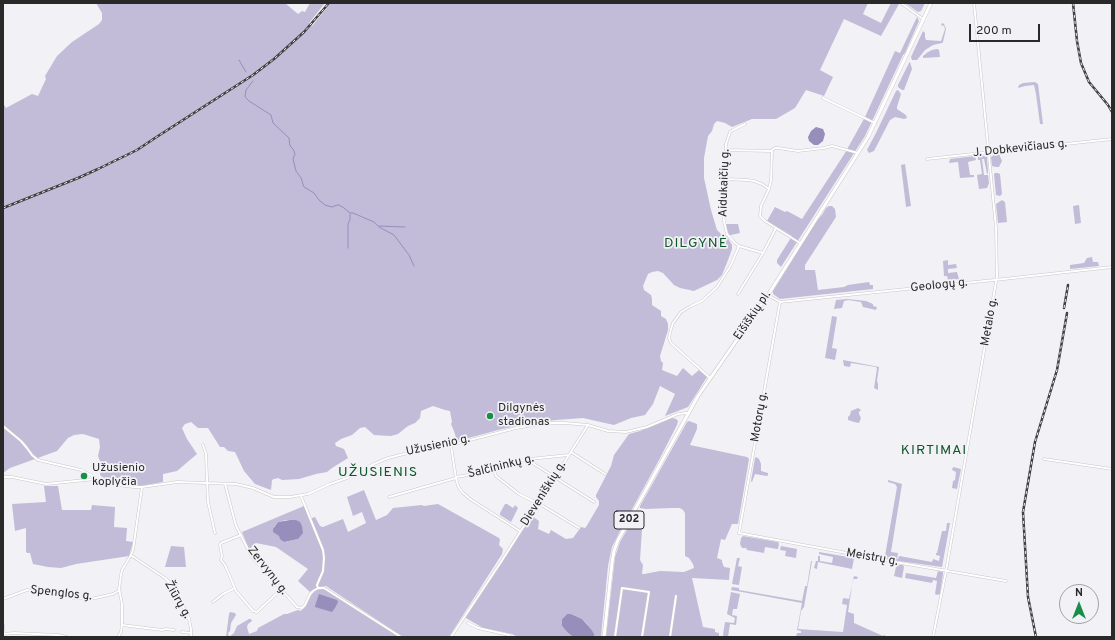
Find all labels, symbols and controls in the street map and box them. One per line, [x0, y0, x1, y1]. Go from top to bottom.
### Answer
scale bar [971, 16, 1042, 42]
text: 200 m [976, 23, 1012, 39]
street label: J. Dobkevičiaus g. [972, 137, 1068, 161]
street label: Aidukaičių g. [717, 149, 733, 217]
district label: DILGYNĖ [664, 236, 728, 252]
street label: Geologų g. [910, 276, 968, 296]
street label: Eišiškių pl. [731, 289, 775, 343]
street label: Metalo g. [979, 297, 1001, 347]
street label: Motorų g. [748, 391, 772, 443]
place label: Dilgynės stadionas [498, 402, 550, 430]
marker: Dilgynės stadionas [485, 411, 495, 421]
street label: Užusienio g. [405, 432, 471, 460]
district label: KIRTIMAI [901, 443, 967, 459]
street label: Šalčininkų g. [467, 452, 535, 482]
street label: Dieveniškių g. [518, 459, 570, 529]
place label: Užusienio koplyčia [92, 462, 145, 490]
district label: UŽUSIENIS [338, 465, 418, 481]
marker: Užusienio koplyčia [79, 471, 89, 481]
road number: 202 [614, 511, 644, 529]
street label: Zervynų g. [244, 544, 290, 598]
street label: Meistrų g. [845, 546, 899, 570]
street label: Žiūrų g. [160, 579, 194, 621]
street label: Spenglos g. [29, 584, 93, 604]
north arrow [1059, 584, 1099, 624]
text: N [1075, 586, 1083, 600]

